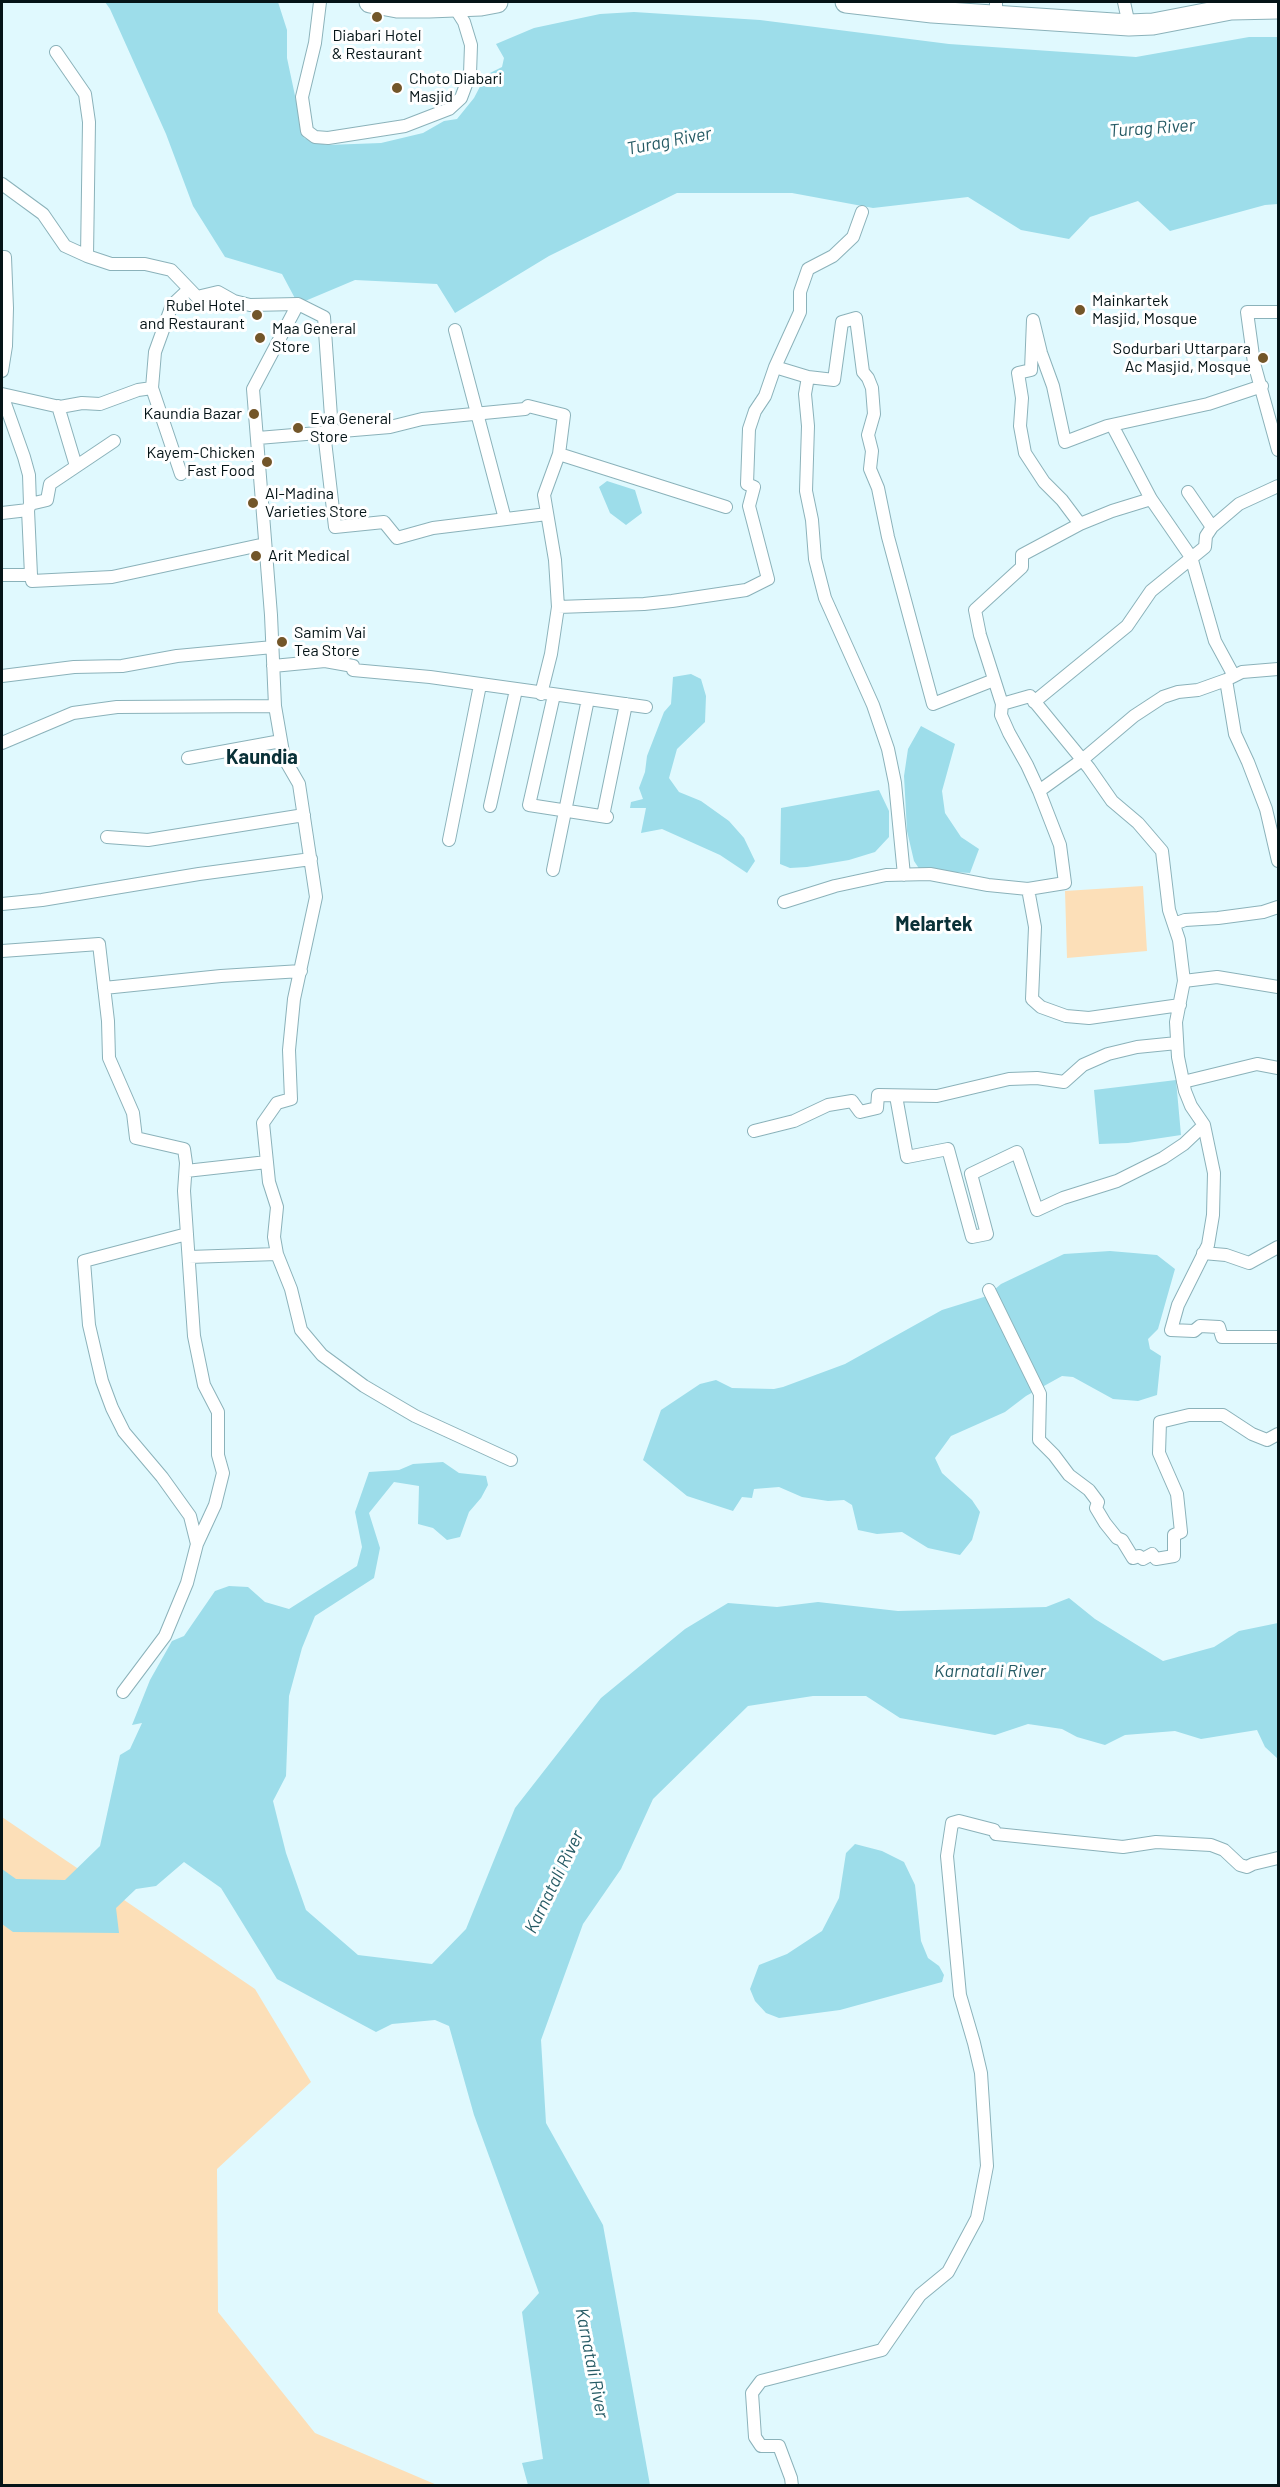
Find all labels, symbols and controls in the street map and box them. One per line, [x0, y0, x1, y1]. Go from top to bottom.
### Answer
marker: Diabari Hotel & Restaurant [370, 10, 384, 24]
place label: Diabari Hotel & Restaurant [332, 26, 422, 64]
place label: Choto Diabari Masjid [409, 69, 502, 107]
marker: Choto Diabari Masjid [390, 81, 404, 95]
water label: Turag River [1108, 114, 1196, 142]
water label: Turag River [625, 122, 713, 160]
place label: Mainkartek Masjid, Mosque [1092, 291, 1197, 329]
place label: Rubel Hotel and Restaurant [140, 296, 245, 334]
marker: Mainkartek Masjid, Mosque [1073, 303, 1087, 317]
marker: Rubel Hotel and Restaurant [250, 308, 264, 322]
place label: Maa General Store [272, 319, 356, 357]
marker: Maa General Store [253, 331, 267, 345]
place label: Sodurbari Uttarpara Ac Masjid, Mosque [1113, 339, 1251, 377]
marker: Sodurbari Uttarpara Ac Masjid, Mosque [1256, 351, 1270, 365]
place label: Kaundia Bazar [144, 404, 242, 424]
marker: Kaundia Bazar [247, 407, 261, 421]
place label: Eva General Store [310, 409, 391, 447]
marker: Eva General Store [291, 421, 305, 435]
place label: Kayem-Chicken Fast Food [146, 443, 255, 481]
marker: Kayem-Chicken Fast Food [260, 455, 274, 469]
place label: Al-Madina Varieties Store [265, 484, 367, 522]
marker: Al-Madina Varieties Store [246, 496, 260, 510]
place label: Arit Medical [268, 546, 350, 566]
marker: Arit Medical [249, 549, 263, 563]
place label: Samim Vai Tea Store [294, 623, 366, 661]
marker: Samim Vai Tea Store [275, 635, 289, 649]
district label: Kaundia [226, 745, 298, 769]
district label: Melartek [895, 912, 973, 936]
water label: Karnatali River [934, 1660, 1046, 1682]
water label: Karnatali River [520, 1827, 588, 1937]
water label: Karnatali River [571, 2306, 613, 2420]

